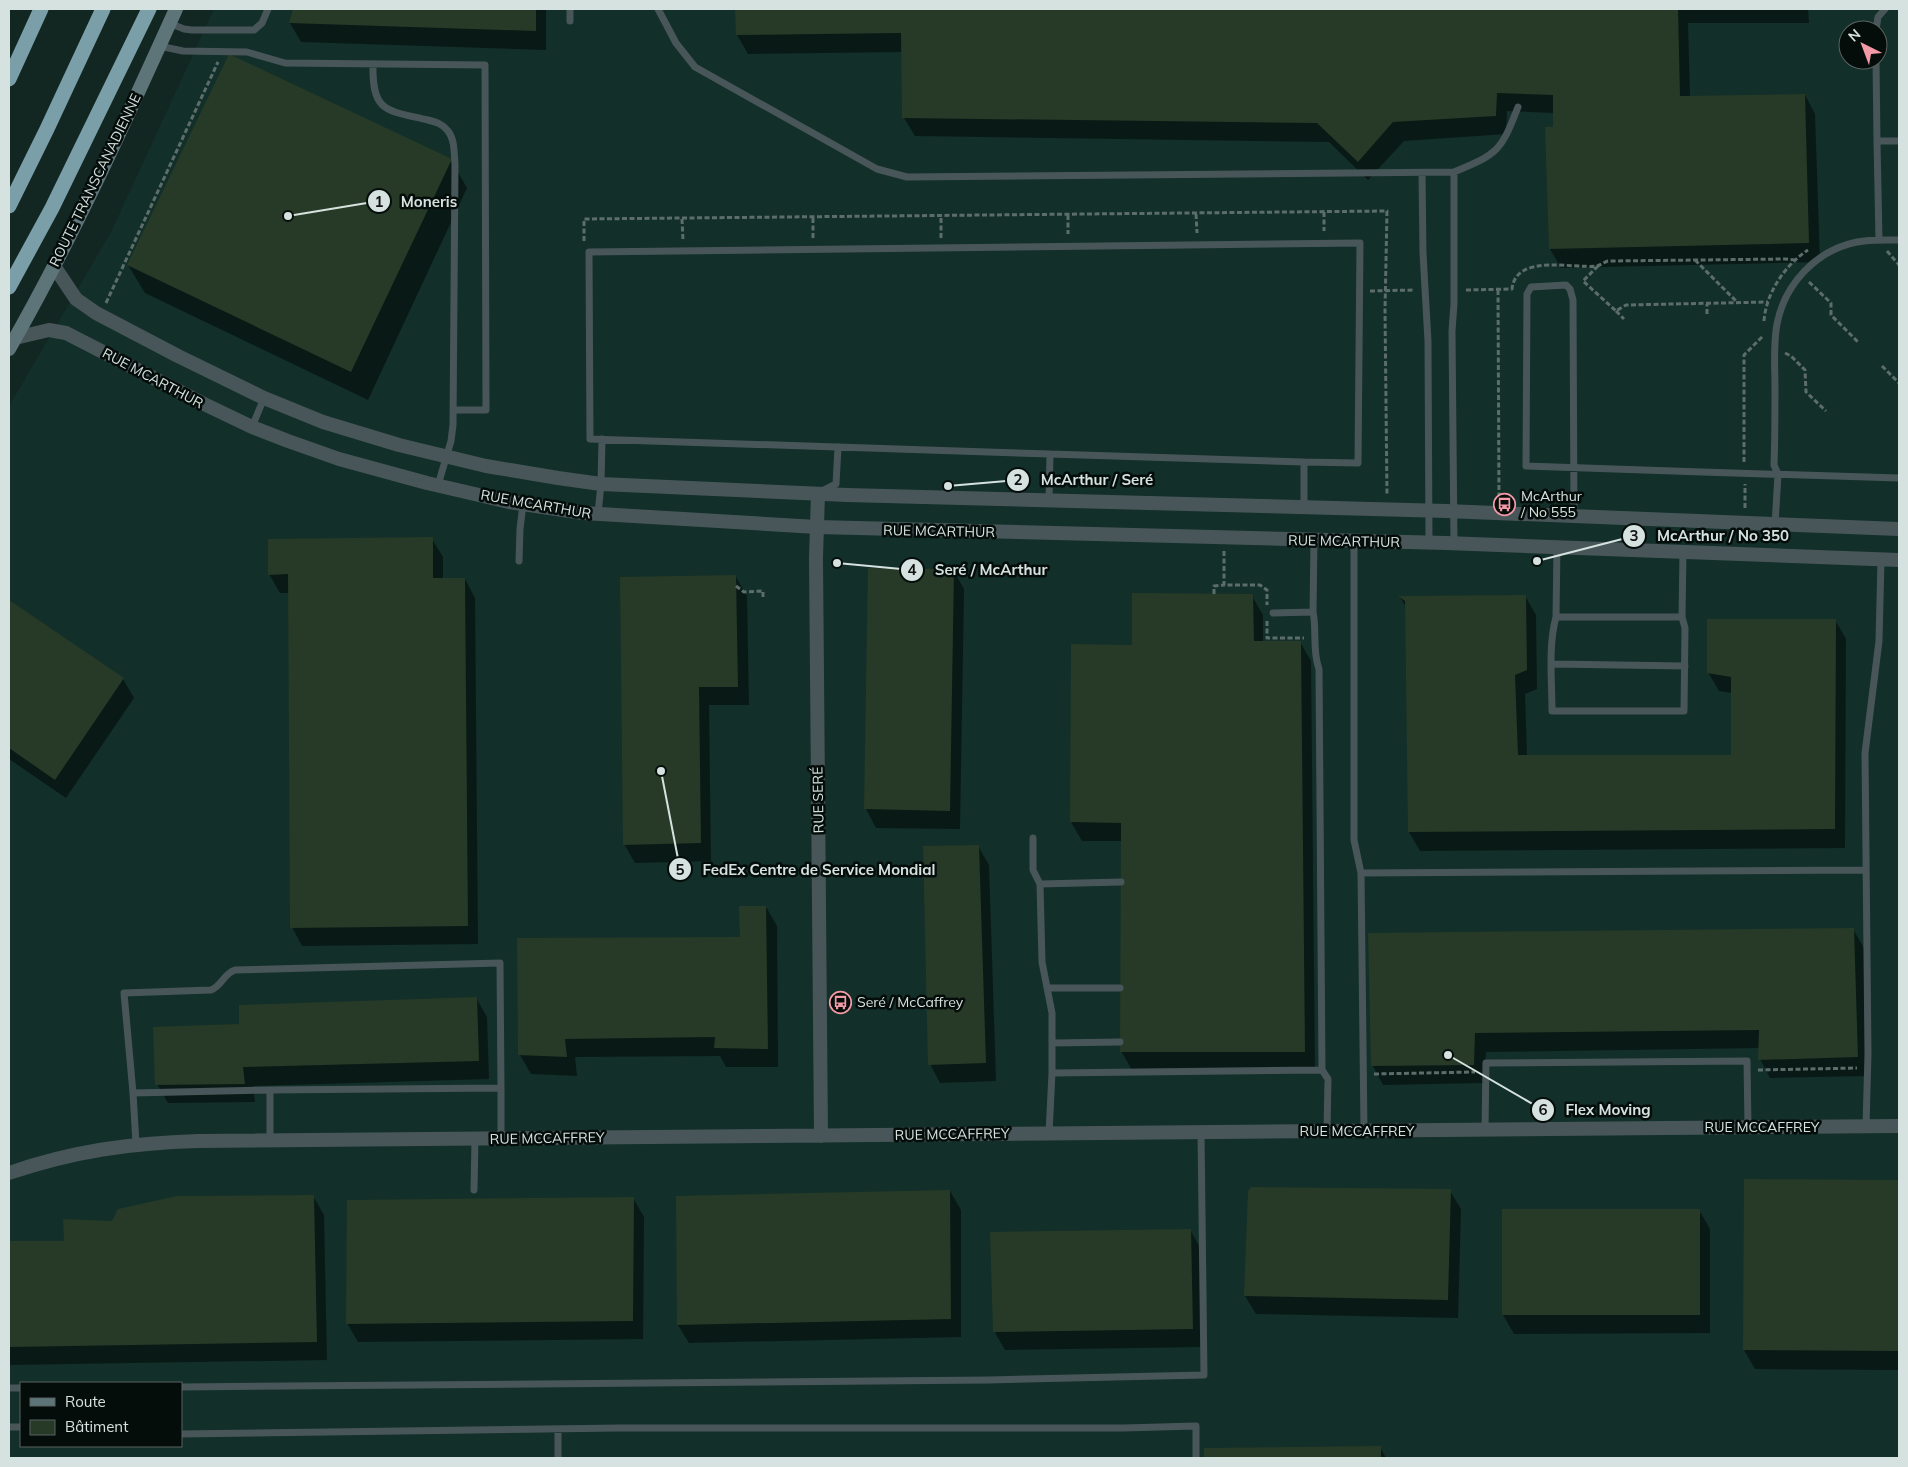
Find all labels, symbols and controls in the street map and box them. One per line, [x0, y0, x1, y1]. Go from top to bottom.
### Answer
north arrow [1838, 20, 1888, 70]
text: N [1844, 25, 1864, 46]
street label: ROUTE TRANSCANADIENNE [45, 91, 145, 269]
callout: Moneris [366, 186, 468, 216]
text: 1 [374, 192, 384, 211]
text: Moneris [401, 192, 457, 211]
street label: RUE MCARTHUR [99, 344, 207, 412]
callout: McArthur / Seré [1006, 465, 1163, 495]
text: 2 [1013, 470, 1023, 489]
text: McArthur / Seré [1041, 470, 1153, 489]
street label: RUE MCARTHUR [479, 485, 593, 523]
place label: McArthur / No 555 [1520, 487, 1583, 521]
bus stop icon: McArthur / No 555 [1493, 492, 1517, 516]
street label: RUE MCARTHUR [883, 521, 995, 541]
callout: McArthur / No 350 [1622, 521, 1799, 551]
text: 3 [1629, 526, 1639, 545]
text: McArthur / No 350 [1657, 526, 1789, 545]
street label: RUE MCARTHUR [1288, 531, 1400, 551]
callout: Seré / McArthur [900, 555, 1057, 585]
text: 4 [907, 560, 917, 579]
text: Seré / McArthur [935, 560, 1047, 579]
street label: RUE SERÉ [808, 767, 828, 833]
callout: FedEx Centre de Service Mondial [667, 854, 945, 884]
text: 5 [675, 860, 685, 879]
text: FedEx Centre de Service Mondial [703, 860, 936, 879]
bus stop icon: Seré / McCaffrey [829, 990, 853, 1014]
place label: Seré / McCaffrey [857, 993, 964, 1011]
callout: Flex Moving [1531, 1095, 1661, 1125]
text: 6 [1538, 1100, 1548, 1119]
text: Flex Moving [1565, 1100, 1651, 1119]
street label: RUE MCCAFFREY [1705, 1118, 1820, 1136]
street label: RUE MCCAFFREY [1300, 1122, 1415, 1140]
street label: RUE MCCAFFREY [894, 1124, 1010, 1144]
street label: RUE MCCAFFREY [489, 1128, 605, 1148]
legend [20, 1382, 182, 1447]
text: Route [65, 1392, 106, 1411]
text: Bâtiment [65, 1417, 128, 1436]

